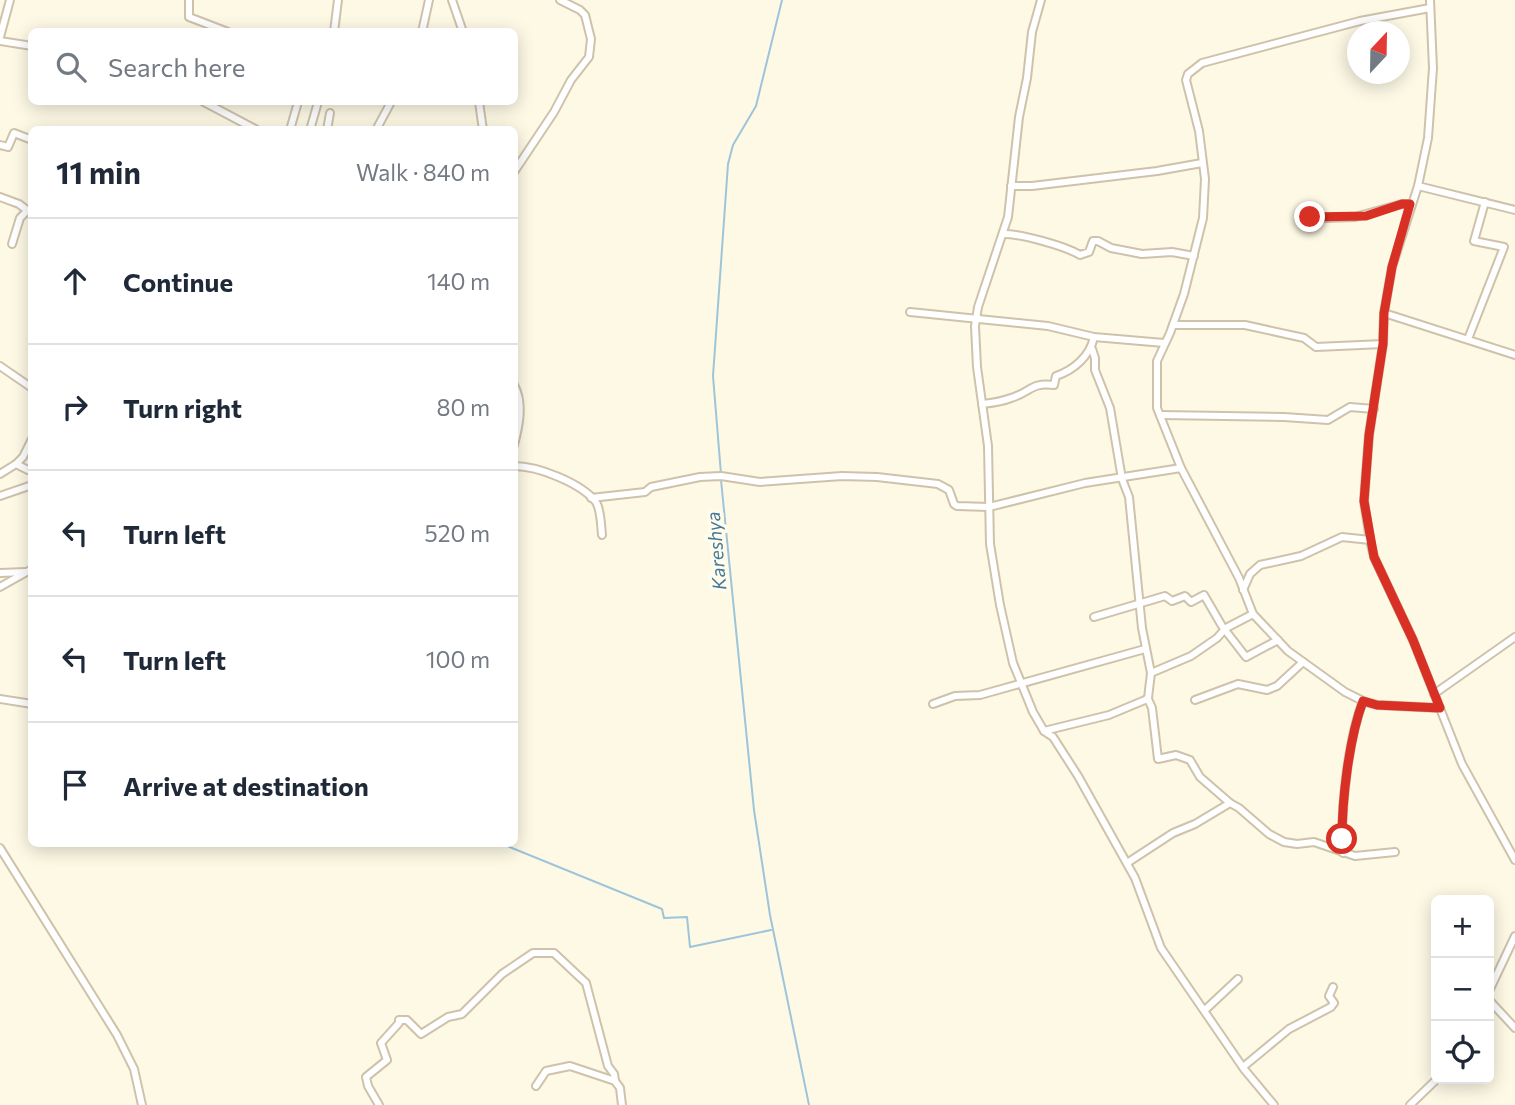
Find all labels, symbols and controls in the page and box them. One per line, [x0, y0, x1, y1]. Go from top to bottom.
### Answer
north arrow [1347, 21, 1410, 84]
search box [28, 28, 518, 105]
icon: search [52, 48, 90, 86]
text: Search here [108, 51, 246, 82]
text: 11 min [56, 153, 141, 190]
text: Walk · 840 m [356, 158, 490, 186]
route end [1294, 201, 1325, 232]
icon: ahead [56, 262, 94, 300]
text: Continue [123, 266, 233, 297]
text: 140 m [427, 267, 490, 295]
icon: right [56, 388, 94, 426]
text: Turn right [123, 392, 242, 423]
text: 80 m [437, 393, 490, 421]
water label: Kareshya [701, 511, 730, 591]
icon: left [56, 514, 94, 552]
text: Turn left [123, 518, 226, 549]
text: 520 m [425, 519, 490, 547]
icon: left [56, 640, 94, 678]
text: Turn left [123, 644, 226, 675]
text: 100 m [426, 645, 490, 673]
icon: arrive [56, 766, 94, 804]
text: Arrive at destination [123, 770, 369, 801]
route start [1326, 823, 1357, 854]
map controls [1431, 895, 1494, 1084]
button: + [1431, 895, 1494, 958]
button: − [1431, 958, 1494, 1021]
button: locate [1431, 1021, 1494, 1084]

